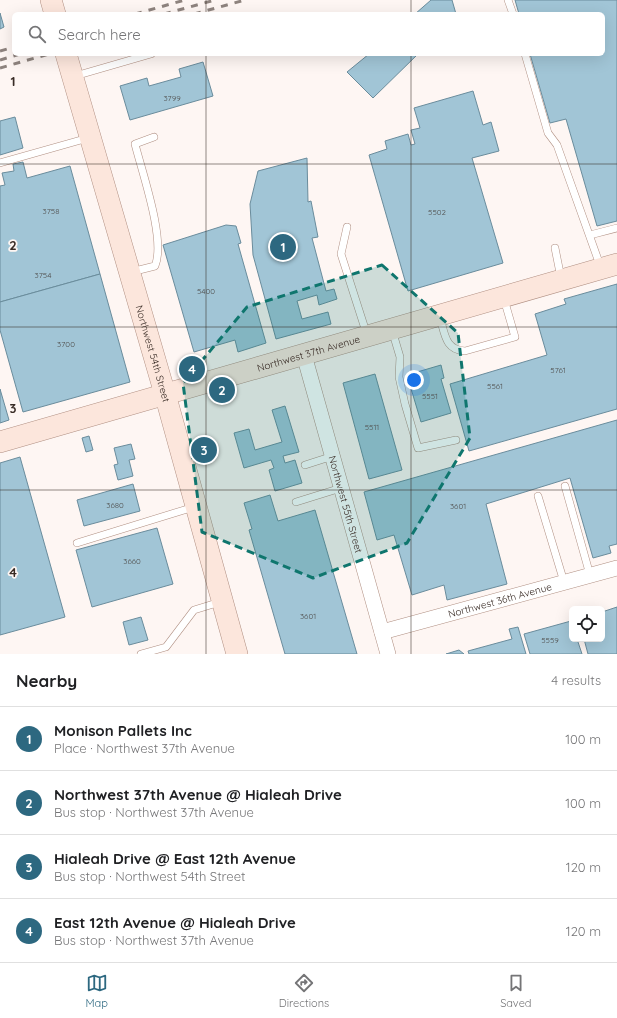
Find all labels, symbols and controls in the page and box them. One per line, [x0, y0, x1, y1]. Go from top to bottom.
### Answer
search box [12, 12, 605, 56]
icon: search [26, 23, 48, 45]
text: Search here [58, 25, 141, 44]
text: 1 [10, 73, 16, 89]
house number: 3799 [163, 93, 181, 103]
house number: 3758 [43, 206, 59, 216]
house number: 5502 [428, 207, 447, 217]
pin: 1 [270, 232, 296, 262]
text: 2 [9, 237, 17, 253]
house number: 3754 [35, 270, 51, 280]
house number: 5400 [197, 286, 215, 296]
street label: Northwest 54th Street [132, 304, 173, 404]
street label: Northwest 37th Avenue [255, 332, 362, 375]
house number: 3700 [57, 339, 75, 349]
pin: 4 [179, 354, 205, 384]
house number: 5761 [550, 365, 566, 375]
your location [404, 370, 424, 390]
pin: 2 [209, 375, 235, 405]
house number: 5561 [487, 381, 503, 391]
house number: 5551 [422, 391, 438, 401]
text: 3 [10, 400, 17, 416]
house number: 5511 [365, 422, 379, 432]
pin: 3 [191, 435, 217, 465]
street label: Northwest 55th Street [326, 454, 365, 555]
house number: 3680 [106, 500, 124, 510]
house number: 3601 [450, 501, 466, 511]
house number: 3660 [123, 556, 141, 566]
text: 4 [9, 564, 17, 580]
street label: Northwest 36th Avenue [447, 580, 553, 621]
map controls [569, 606, 605, 642]
button: locate [569, 606, 605, 642]
house number: 3601 [300, 611, 316, 621]
house number: 5559 [541, 635, 559, 645]
text: Nearby [16, 670, 77, 691]
text: 4 results [551, 672, 601, 688]
text: Monison Pallets Inc [54, 721, 192, 740]
text: 1 [26, 731, 32, 747]
text: 100 m [565, 731, 601, 747]
text: Place · Northwest 37th Avenue [54, 740, 235, 756]
text: Northwest 37th Avenue @ Hialeah Drive [54, 785, 342, 804]
text: 2 [25, 795, 33, 811]
text: 100 m [565, 795, 601, 811]
text: Bus stop · Northwest 37th Avenue [54, 804, 254, 820]
text: Hialeah Drive @ East 12th Avenue [54, 849, 296, 868]
text: 3 [26, 859, 32, 875]
text: 120 m [566, 859, 601, 875]
text: Bus stop · Northwest 54th Street [54, 868, 245, 884]
text: East 12th Avenue @ Hialeah Drive [54, 913, 296, 932]
text: 4 [25, 923, 33, 939]
text: 120 m [566, 923, 601, 939]
text: Bus stop · Northwest 37th Avenue [54, 932, 254, 948]
tab: Map [85, 972, 108, 1010]
tab: Directions [279, 972, 329, 1010]
tab: Saved [500, 972, 532, 1010]

